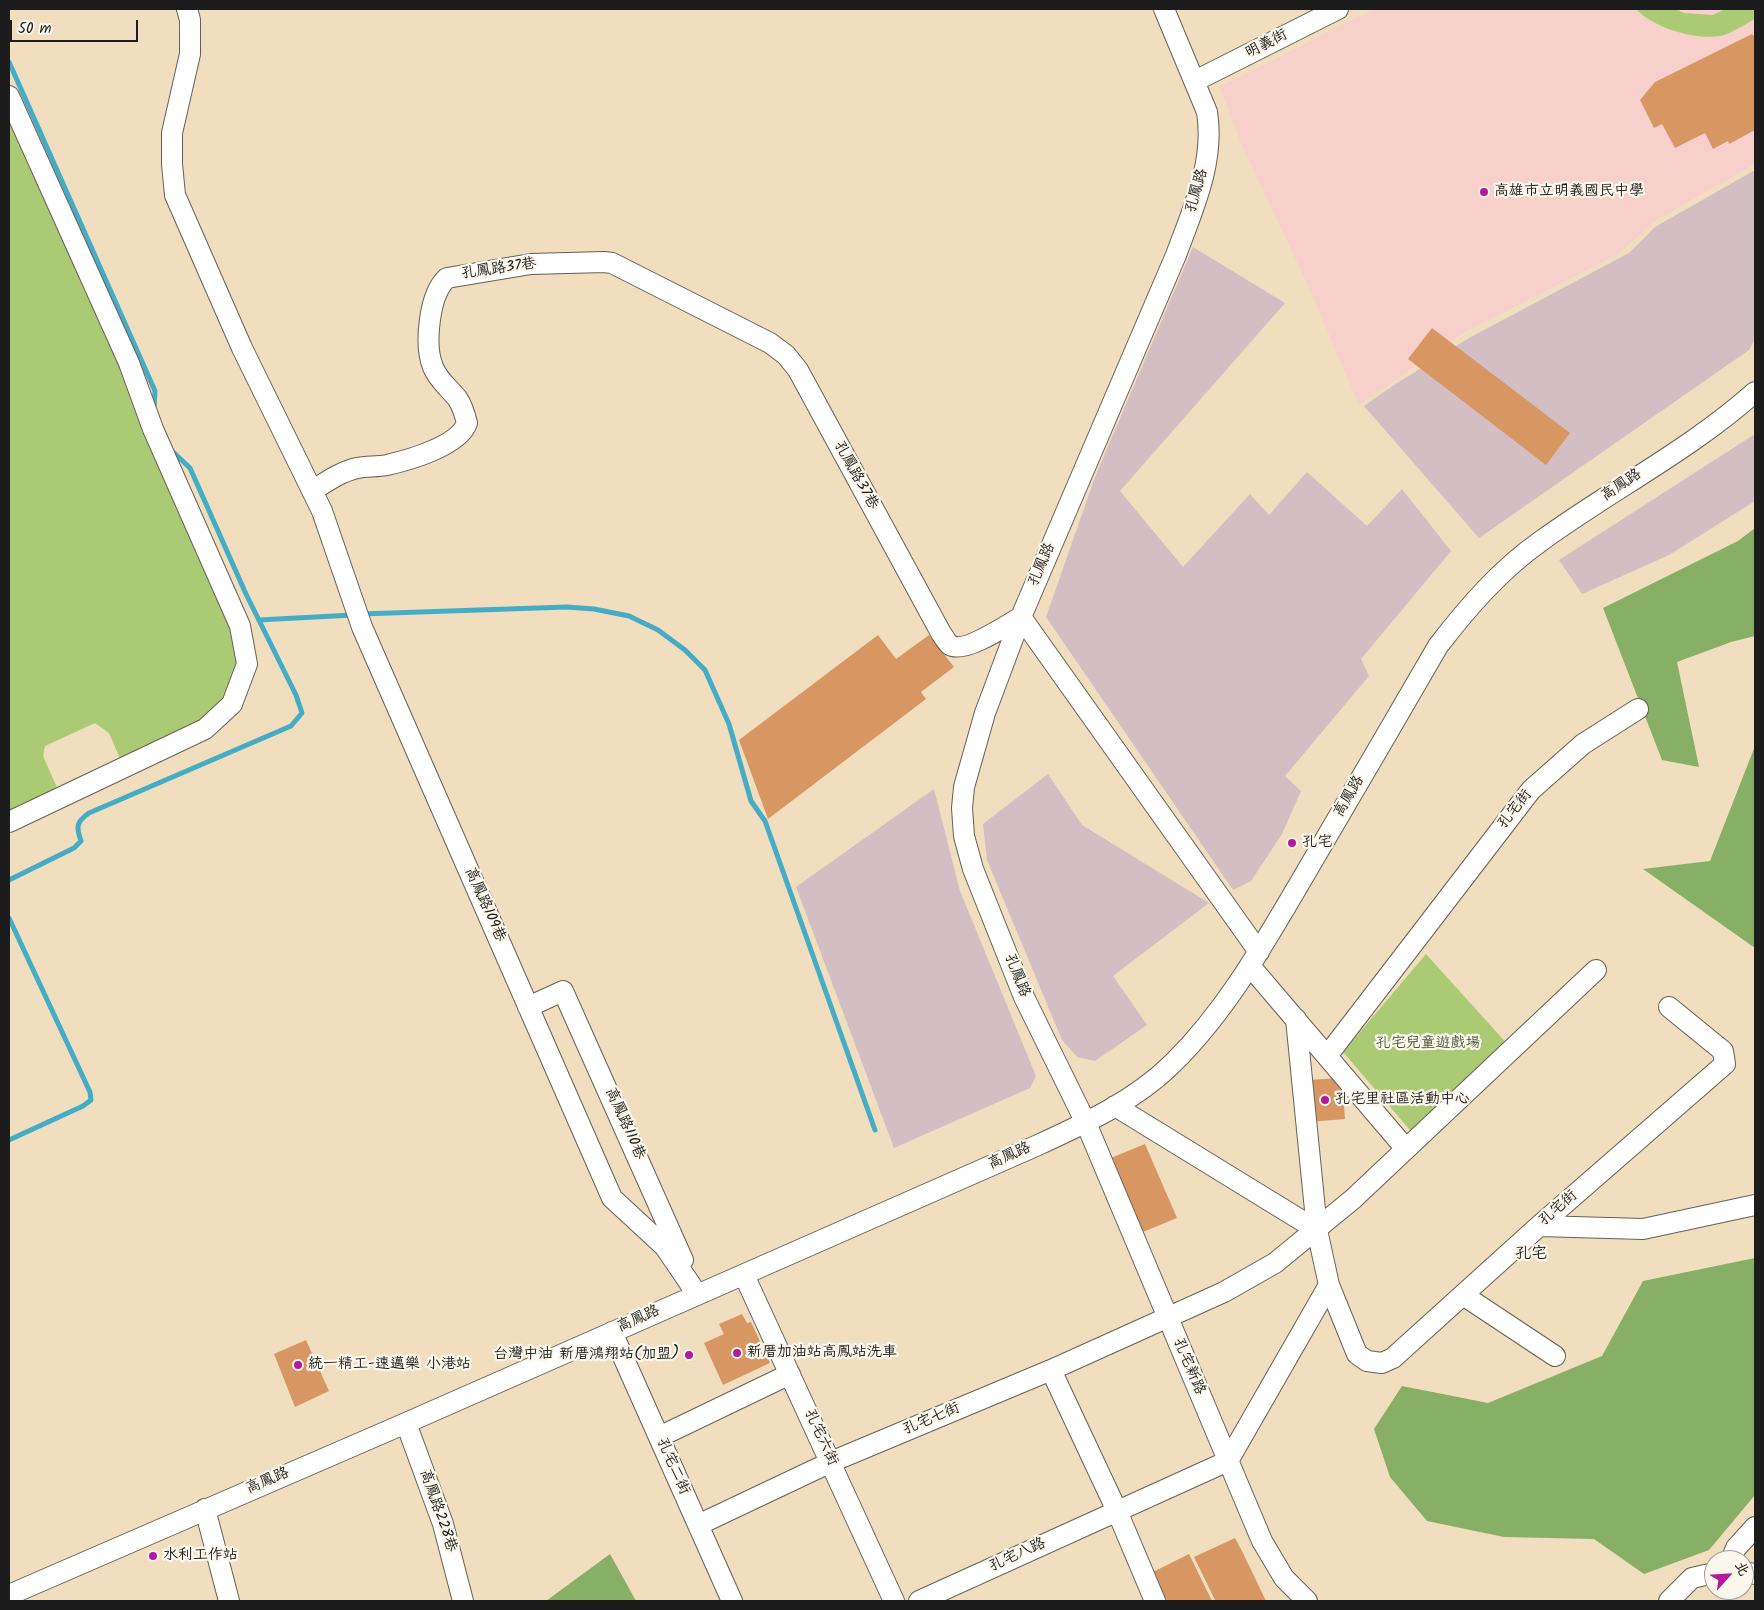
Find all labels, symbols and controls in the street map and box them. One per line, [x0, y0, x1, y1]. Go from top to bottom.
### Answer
scale bar [12, 10, 140, 42]
text: 50 m [18, 17, 52, 41]
street label: 明義街 [1243, 27, 1291, 63]
street label: 孔鳳路 [1183, 167, 1213, 215]
place label: 高雄市立明義國民中學 [1494, 183, 1644, 201]
marker: 高雄市立明義國民中學 [1478, 186, 1490, 198]
street label: 孔鳳路37巷 [460, 256, 538, 284]
street label: 孔鳳路37巷 [829, 439, 881, 513]
street label: 高鳳路 [1598, 466, 1646, 506]
street label: 孔鳳路 [1026, 541, 1060, 589]
street label: 高鳳路 [1331, 773, 1369, 821]
street label: 孔宅街 [1495, 787, 1537, 833]
place label: 孔宅 [1302, 834, 1332, 852]
marker: 孔宅 [1286, 837, 1298, 849]
street label: 高鳳路109巷 [460, 865, 508, 945]
street label: 孔鳳路 [999, 952, 1033, 1000]
park label: 孔宅兒童遊戲場 [1376, 1035, 1480, 1053]
street label: 高鳳路110巷 [600, 1085, 648, 1163]
place label: 孔宅里社區活動中心 [1335, 1091, 1470, 1109]
marker: 孔宅里社區活動中心 [1319, 1094, 1331, 1106]
street label: 高鳳路 [986, 1140, 1034, 1174]
street label: 孔宅街 [1536, 1187, 1582, 1231]
district label: 孔宅 [1515, 1245, 1547, 1265]
street label: 高鳳路 [615, 1303, 663, 1337]
street label: 孔宅新路 [1168, 1336, 1208, 1398]
place label: 新厝加油站高鳳站洗車 [747, 1344, 897, 1362]
place label: 台灣中油 新厝鴻翔站(加盟) [493, 1346, 679, 1364]
marker: 新厝加油站高鳳站洗車 [731, 1347, 743, 1359]
marker: 台灣中油 新厝鴻翔站(加盟) [683, 1349, 695, 1361]
place label: 統一精工-速邁樂 小港站 [308, 1356, 471, 1374]
marker: 統一精工-速邁樂 小港站 [292, 1359, 304, 1371]
street label: 孔宅七街 [901, 1400, 963, 1440]
street label: 孔宅六街 [799, 1407, 841, 1469]
street label: 孔宅二街 [652, 1436, 692, 1498]
street label: 高鳳路 [244, 1465, 292, 1499]
street label: 高鳳路228巷 [414, 1467, 460, 1555]
street label: 孔宅八路 [987, 1535, 1049, 1577]
place label: 水利工作站 [163, 1547, 238, 1565]
marker: 水利工作站 [147, 1550, 159, 1562]
north arrow [1704, 1550, 1754, 1600]
text: 北 [1729, 1558, 1755, 1580]

